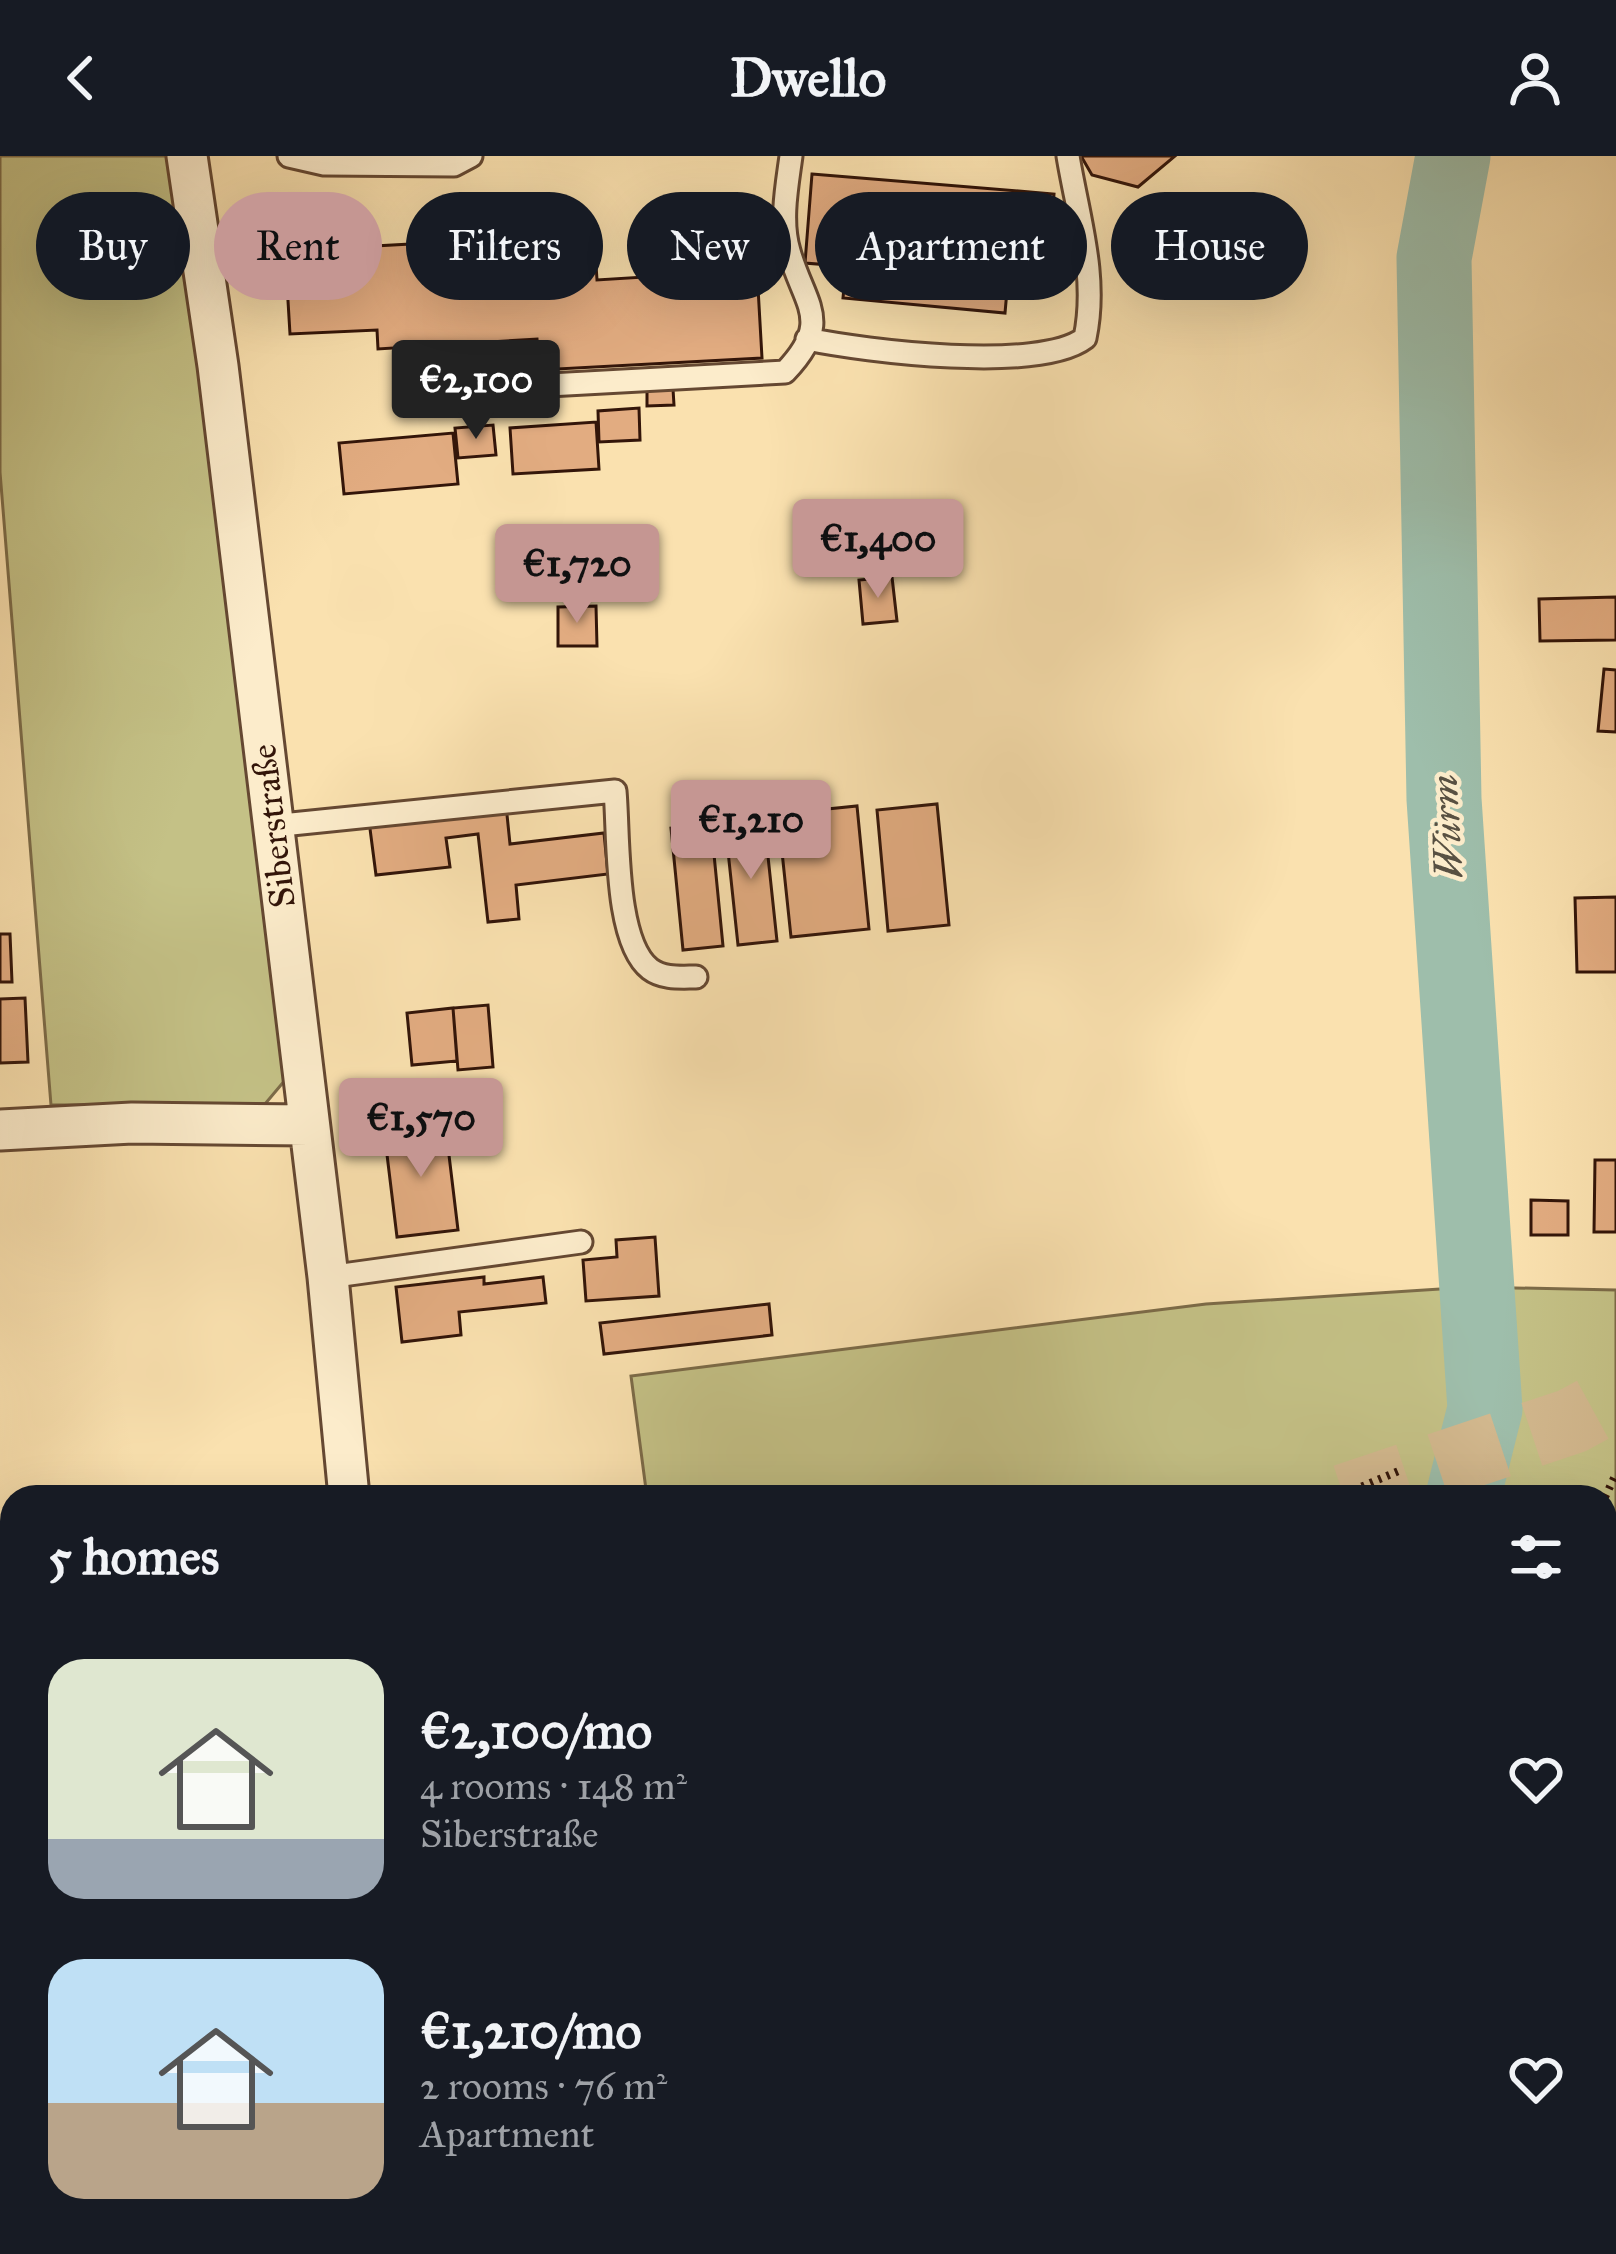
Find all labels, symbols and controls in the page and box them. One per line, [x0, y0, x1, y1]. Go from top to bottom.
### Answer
icon: back [48, 45, 114, 111]
text: Dwello [730, 45, 886, 111]
icon: person [1502, 45, 1568, 111]
chip: Buy [36, 192, 190, 300]
chip: Rent [214, 192, 382, 300]
chip: Filters [406, 192, 603, 300]
chip: New [627, 192, 791, 300]
chip: Apartment [815, 192, 1087, 300]
chip: House [1111, 192, 1308, 300]
pin: €2,100 [378, 340, 574, 442]
text: €2,100 [419, 355, 533, 403]
pin: €1,400 [780, 499, 976, 601]
text: €1,400 [820, 514, 937, 562]
pin: €1,720 [479, 524, 675, 626]
text: €1,720 [522, 539, 632, 587]
street label: Siberstraße [241, 742, 305, 910]
water label: Würm [1420, 773, 1474, 881]
pin: €1,210 [653, 780, 849, 882]
text: €1,210 [698, 795, 804, 843]
pin: €1,570 [323, 1078, 519, 1180]
text: €1,570 [366, 1093, 476, 1141]
icon: filters [1503, 1524, 1569, 1590]
text: 5 homes [48, 1526, 219, 1588]
text: €2,100/mo [420, 1700, 652, 1762]
icon: home [144, 1707, 288, 1851]
icon: heart [1503, 1746, 1569, 1812]
text: 4 rooms · 148 m² [420, 1762, 687, 1810]
text: Siberstraße [420, 1810, 598, 1858]
text: €1,210/mo [420, 2000, 641, 2062]
icon: home [144, 2007, 288, 2151]
icon: heart [1503, 2046, 1569, 2112]
text: 2 rooms · 76 m² [420, 2062, 667, 2110]
text: Apartment [420, 2110, 594, 2158]

